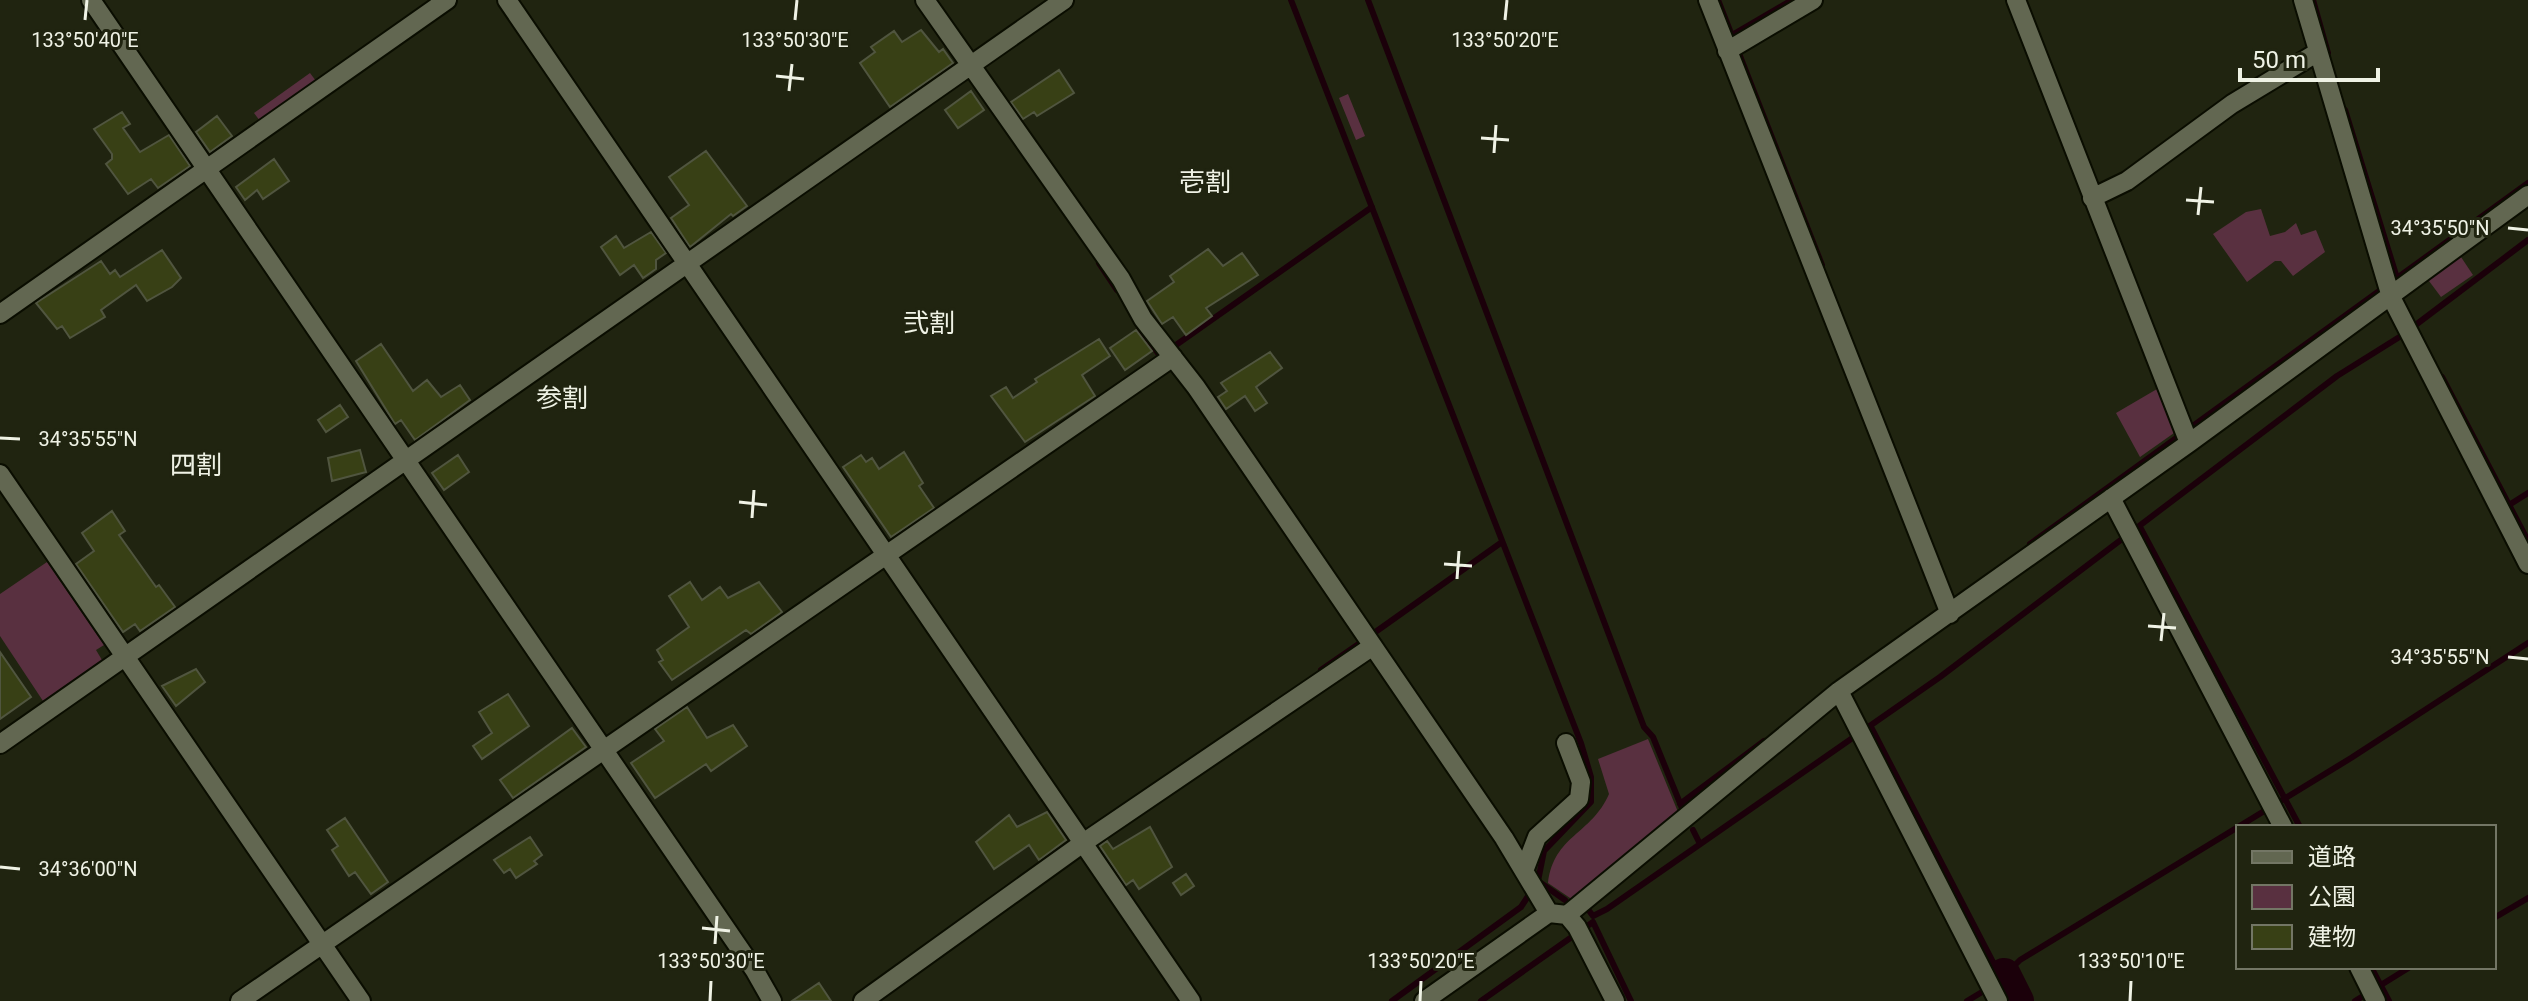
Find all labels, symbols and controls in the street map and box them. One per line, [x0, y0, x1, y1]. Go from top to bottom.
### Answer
text: 133°50'40"E [31, 28, 139, 52]
text: 133°50'30"E [741, 28, 849, 52]
text: 133°50'20"E [1451, 28, 1559, 52]
scale bar [2240, 32, 2378, 82]
text: 50 m [2252, 46, 2306, 74]
district label: 壱割 [1179, 167, 1231, 197]
text: 34°35'50"N [2390, 216, 2490, 240]
district label: 弐割 [903, 308, 955, 338]
district label: 参割 [536, 383, 588, 413]
text: 34°35'55"N [38, 427, 138, 451]
district label: 四割 [170, 450, 222, 480]
text: 34°35'55"N [2390, 645, 2490, 669]
legend [2236, 825, 2496, 969]
text: 道路 [2308, 843, 2356, 871]
text: 34°36'00"N [38, 857, 138, 881]
text: 公園 [2308, 883, 2356, 911]
text: 建物 [2308, 923, 2356, 951]
text: 133°50'30"E [657, 949, 765, 973]
text: 133°50'20"E [1367, 949, 1475, 973]
text: 133°50'10"E [2077, 949, 2185, 973]

